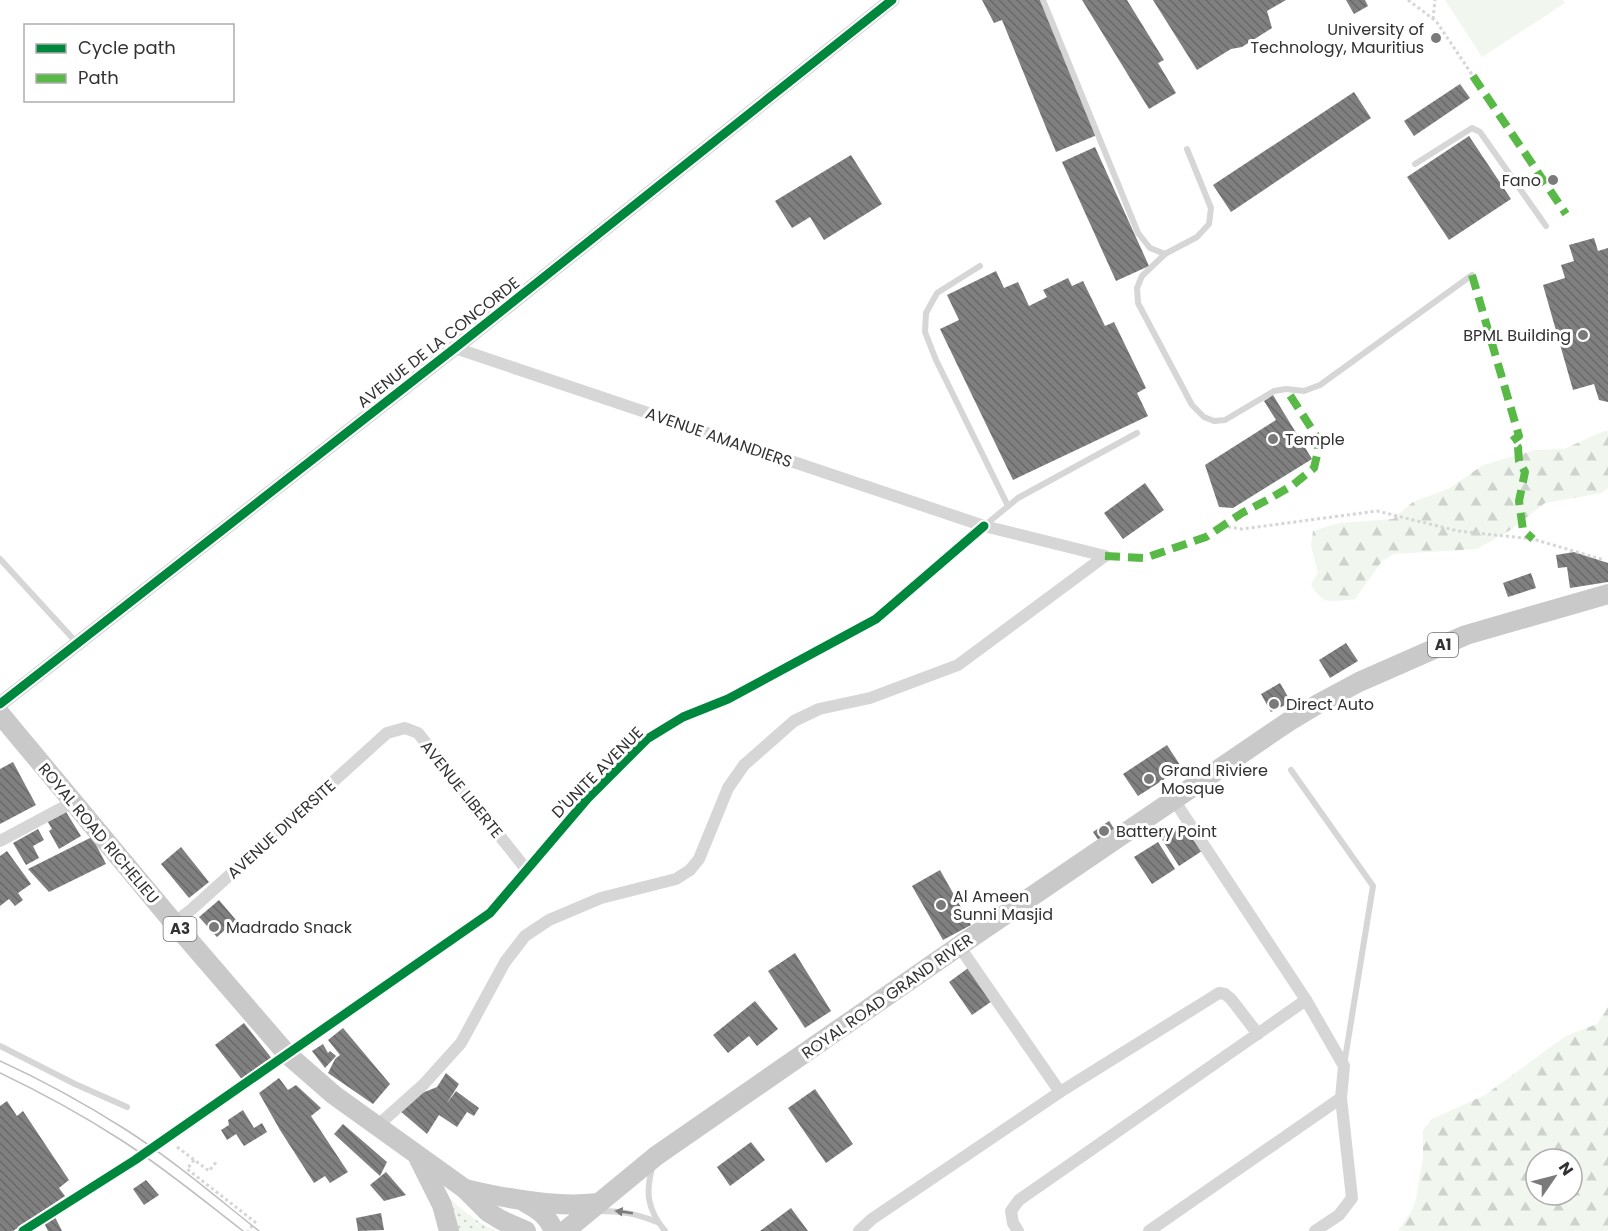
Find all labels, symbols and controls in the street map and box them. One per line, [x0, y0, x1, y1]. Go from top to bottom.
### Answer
place label: University of Technology, Mauritius [1250, 18, 1424, 59]
legend [24, 24, 234, 102]
marker: University of Technology, Mauritius [1429, 31, 1443, 45]
text: Cycle path [78, 35, 176, 60]
text: Path [78, 65, 119, 90]
place label: Fano [1502, 169, 1541, 192]
marker: Fano [1546, 173, 1560, 187]
street label: AVENUE DE LA CONCORDE [352, 272, 524, 413]
place label: BPML Building [1463, 324, 1571, 347]
marker: BPML Building [1576, 328, 1590, 342]
street label: AVENUE AMANDIERS [643, 402, 795, 473]
place label: Temple [1285, 428, 1345, 451]
marker: Temple [1266, 432, 1280, 446]
road number: A1 [1428, 633, 1458, 657]
place label: Direct Auto [1286, 693, 1374, 716]
marker: Direct Auto [1267, 697, 1281, 711]
street label: D'UNITE AVENUE [546, 721, 648, 823]
street label: AVENUE LIBERTE [415, 736, 508, 843]
street label: ROYAL ROAD RICHELIEU [33, 758, 164, 909]
place label: Grand Riviere Mosque [1161, 759, 1268, 800]
marker: Grand Riviere Mosque [1142, 772, 1156, 786]
street label: AVENUE DIVERSITE [222, 774, 341, 884]
place label: Battery Point [1116, 820, 1217, 843]
marker: Battery Point [1097, 824, 1111, 838]
place label: Al Ameen Sunni Masjid [953, 885, 1053, 926]
marker: Al Ameen Sunni Masjid [934, 898, 948, 912]
place label: Madrado Snack [226, 916, 353, 939]
road number: A3 [164, 917, 196, 941]
marker: Madrado Snack [207, 920, 221, 934]
street label: ROYAL ROAD GRAND RIVER [797, 928, 978, 1064]
north arrow [1524, 1147, 1584, 1207]
text: N [1553, 1157, 1579, 1180]
one-way arrow [614, 1208, 633, 1217]

